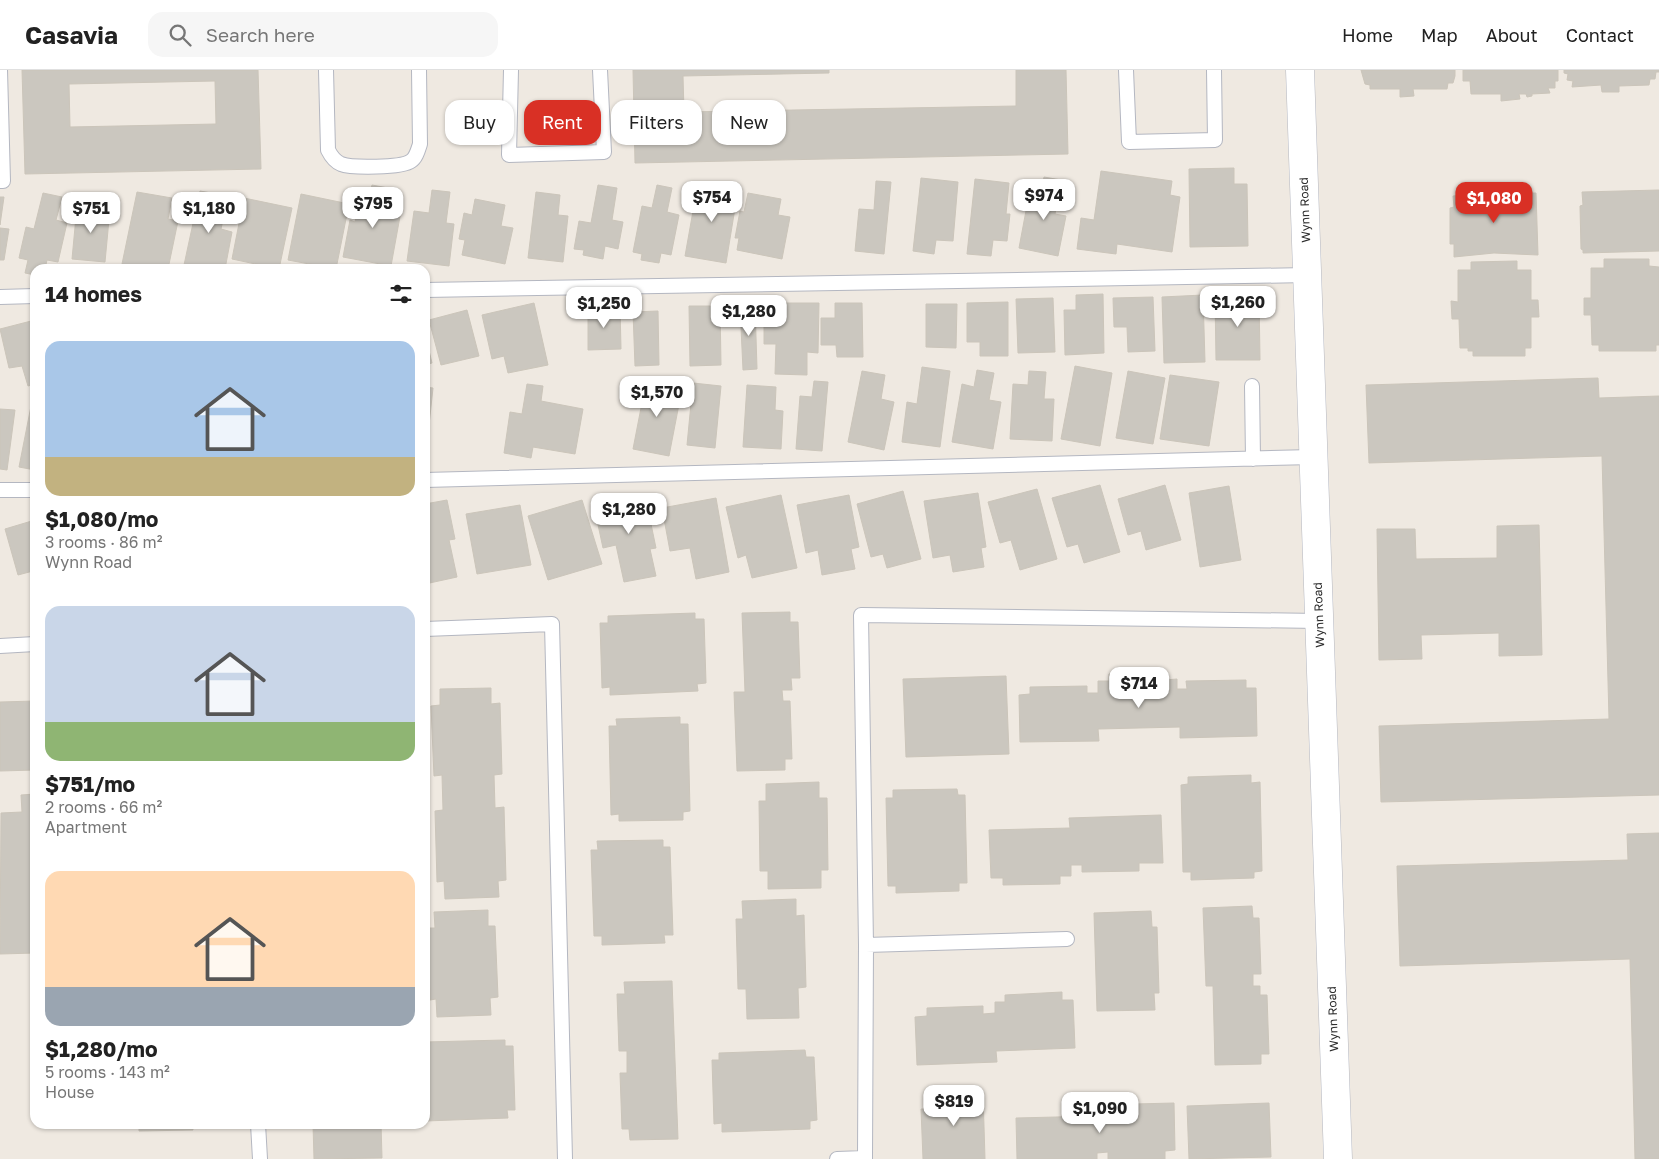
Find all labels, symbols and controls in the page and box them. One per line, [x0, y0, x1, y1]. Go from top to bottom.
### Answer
search box [148, 12, 498, 57]
text: Casavia [25, 20, 118, 49]
icon: search [166, 21, 194, 49]
text: Search here [206, 23, 315, 46]
text: Home [1342, 24, 1393, 46]
text: Map [1421, 24, 1458, 46]
text: About [1486, 24, 1538, 46]
text: Contact [1566, 24, 1634, 46]
chip: Buy [445, 100, 514, 145]
chip: Rent [524, 100, 601, 145]
chip: Filters [611, 100, 702, 145]
chip: New [712, 100, 786, 145]
street label: Wynn Road [1296, 177, 1313, 243]
pin: $974 [1014, 178, 1074, 221]
pin: $754 [682, 180, 742, 223]
pin: $1,080 [1453, 182, 1535, 224]
text: $974 [1024, 185, 1064, 205]
pin: $795 [343, 186, 403, 229]
text: $754 [692, 187, 732, 207]
text: $1,080 [1466, 188, 1522, 208]
pin: $751 [61, 191, 121, 234]
pin: $1,180 [168, 191, 250, 234]
text: $795 [353, 193, 393, 213]
text: $751 [72, 198, 110, 218]
text: $1,180 [183, 198, 235, 218]
icon: filters [387, 280, 415, 308]
text: 14 homes [45, 281, 142, 307]
pin: $1,250 [563, 286, 645, 329]
pin: $1,260 [1197, 286, 1279, 328]
text: $1,260 [1211, 292, 1265, 312]
text: $1,250 [577, 293, 631, 313]
pin: $1,280 [708, 294, 790, 337]
text: $1,280 [722, 301, 776, 321]
icon: home [185, 374, 275, 464]
pin: $1,570 [616, 376, 698, 418]
text: $1,570 [631, 382, 683, 402]
pin: $1,280 [588, 492, 670, 535]
text: $1,280 [602, 499, 656, 519]
text: $1,080/mo [45, 506, 158, 532]
text: 3 rooms · 86 m² [45, 532, 162, 552]
text: Wynn Road [45, 552, 132, 572]
street label: Wynn Road [1310, 582, 1327, 648]
icon: home [185, 639, 275, 729]
pin: $714 [1109, 666, 1169, 709]
text: $714 [1120, 673, 1158, 693]
text: $751/mo [45, 771, 135, 797]
text: 2 rooms · 66 m² [45, 797, 162, 817]
text: Apartment [45, 817, 127, 837]
icon: home [185, 904, 275, 994]
street label: Wynn Road [1324, 986, 1341, 1052]
text: $1,280/mo [45, 1036, 158, 1062]
text: 5 rooms · 143 m² [45, 1062, 170, 1082]
text: House [45, 1082, 94, 1102]
pin: $819 [924, 1084, 984, 1127]
text: $819 [934, 1091, 974, 1111]
pin: $1,090 [1059, 1092, 1141, 1134]
text: $1,090 [1072, 1098, 1128, 1118]

